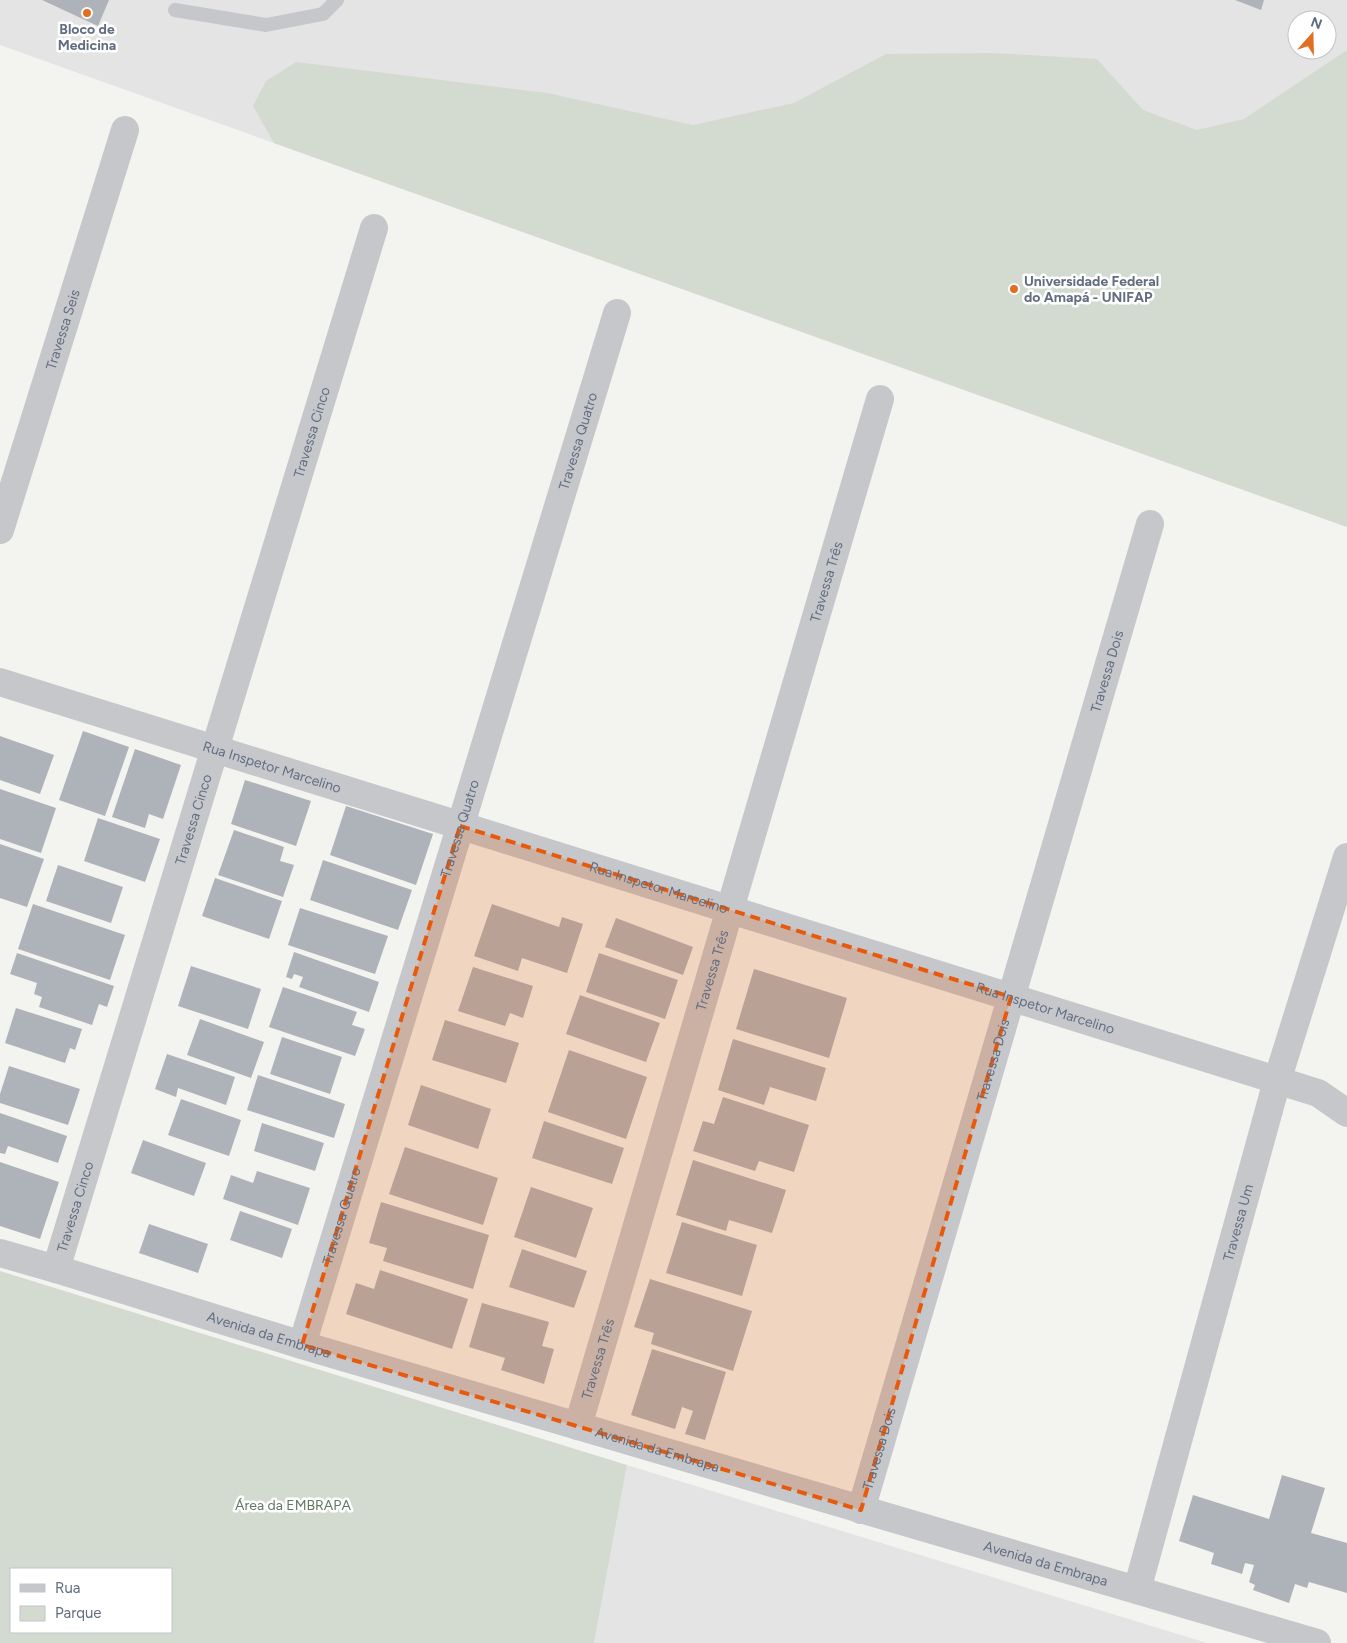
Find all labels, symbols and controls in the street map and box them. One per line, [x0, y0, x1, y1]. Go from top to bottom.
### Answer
marker: Bloco de Medicina [81, 7, 93, 19]
north arrow [1287, 10, 1337, 60]
text: N [1308, 13, 1324, 33]
place label: Bloco de Medicina [58, 21, 116, 54]
place label: Universidade Federal do Amapá - UNIFAP [1024, 273, 1159, 306]
marker: Universidade Federal do Amapá - UNIFAP [1008, 283, 1020, 295]
street label: Travessa Seis [43, 287, 84, 372]
street label: Travessa Cinco [290, 385, 334, 480]
street label: Travessa Quatro [555, 390, 601, 492]
street label: Travessa Três [807, 540, 847, 624]
street label: Travessa Dois [1087, 628, 1127, 715]
street label: Rua Inspetor Marcelino [201, 738, 343, 797]
street label: Travessa Cinco [172, 772, 216, 867]
street label: Travessa Quatro [437, 778, 483, 880]
street label: Rua Inspetor Marcelino [587, 858, 730, 917]
street label: Travessa Três [693, 928, 732, 1013]
street label: Rua Inspetor Marcelino [974, 979, 1117, 1038]
street label: Travessa Dois [973, 1017, 1013, 1103]
street label: Travessa Cinco [54, 1159, 97, 1255]
street label: Travessa Quatro [319, 1165, 365, 1267]
street label: Travessa Um [1220, 1182, 1257, 1263]
street label: Avenida da Embrapa [205, 1308, 333, 1362]
street label: Travessa Três [578, 1317, 618, 1401]
street label: Travessa Dois [859, 1406, 900, 1492]
street label: Avenida da Embrapa [593, 1424, 721, 1476]
park label: Área da EMBRAPA [235, 1497, 351, 1514]
street label: Avenida da Embrapa [982, 1538, 1110, 1590]
legend [10, 1568, 172, 1633]
text: Rua [55, 1579, 80, 1597]
text: Parque [55, 1604, 102, 1622]

